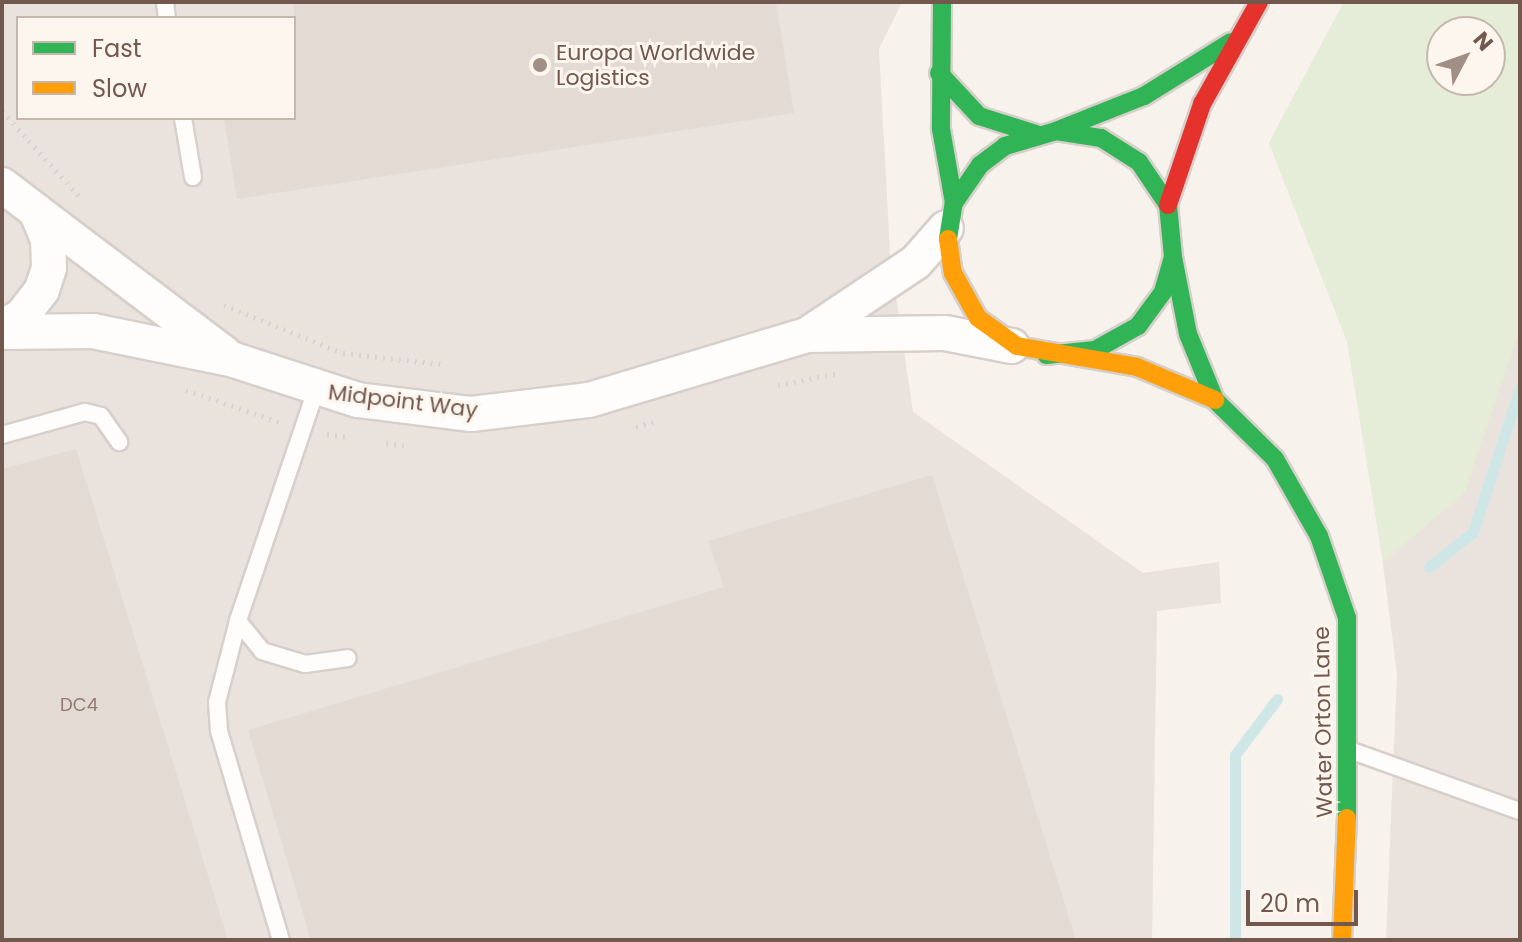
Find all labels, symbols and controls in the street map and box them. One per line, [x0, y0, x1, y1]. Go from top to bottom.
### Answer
legend [16, 16, 296, 120]
north arrow [1426, 16, 1506, 96]
text: N [1466, 25, 1500, 58]
text: Fast [92, 32, 142, 65]
place label: Europa Worldwide Logistics [556, 39, 755, 90]
marker: Europa Worldwide Logistics [531, 56, 549, 74]
text: Slow [92, 72, 147, 105]
street label: Midpoint Way [327, 379, 479, 423]
street label: Water Orton Lane [1308, 626, 1338, 818]
house number: DC4 [60, 694, 98, 716]
scale bar [1250, 874, 1362, 924]
text: 20 m [1260, 887, 1320, 920]

